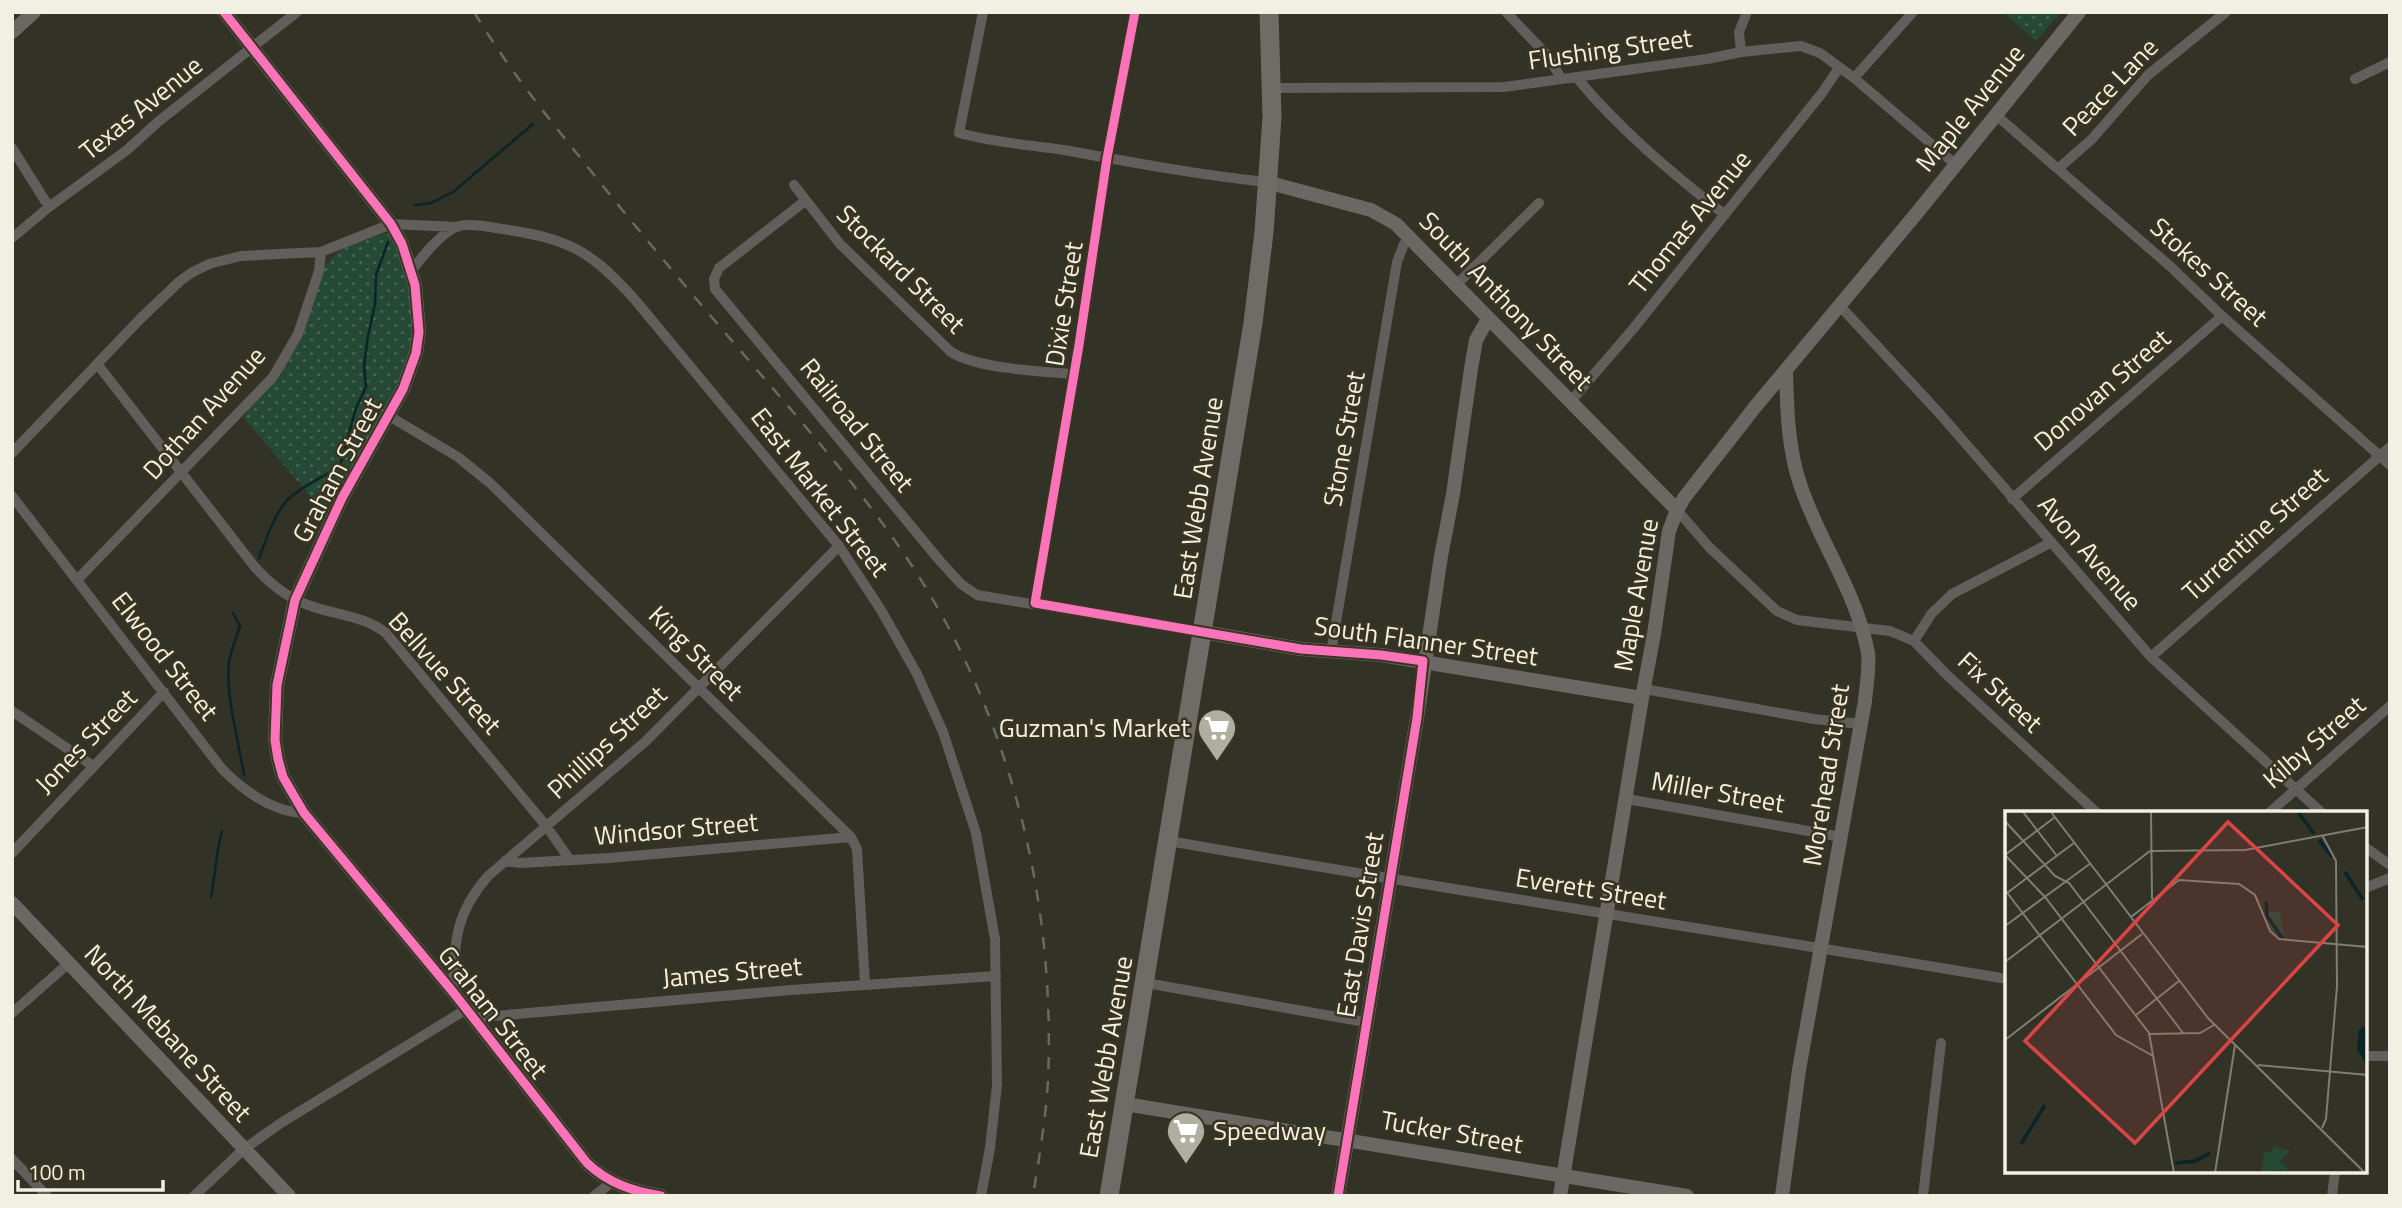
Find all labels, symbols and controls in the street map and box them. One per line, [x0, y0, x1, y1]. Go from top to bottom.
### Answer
street label: Flushing Street [1525, 18, 1694, 79]
street label: Peace Lane [2053, 28, 2167, 145]
street label: Maple Avenue [1906, 35, 2033, 180]
street label: Texas Avenue [71, 46, 211, 169]
street label: Thomas Avenue [1619, 141, 1760, 302]
street label: Stockard Street [828, 195, 975, 342]
street label: South Anthony Street [1410, 202, 1602, 399]
street label: Stokes Street [2142, 208, 2277, 335]
street label: Dixie Street [1034, 239, 1093, 369]
street label: Donovan Street [2025, 319, 2179, 460]
street label: Dothan Avenue [133, 337, 274, 488]
street label: Railroad Street [791, 349, 924, 500]
street label: Stone Street [1312, 368, 1375, 510]
street label: Graham Street [282, 390, 391, 549]
street label: East Webb Avenue [1162, 394, 1233, 602]
street label: East Market Street [742, 399, 899, 585]
street label: Turrentine Street [2173, 457, 2336, 610]
street label: Avon Avenue [2029, 486, 2152, 619]
street label: Maple Avenue [1603, 515, 1668, 675]
street label: Elwood Street [103, 583, 228, 728]
street label: King Street [640, 596, 753, 709]
street label: Bellvue Street [380, 603, 511, 743]
street label: South Flanner Street [1311, 605, 1541, 676]
street label: Fix Street [1949, 642, 2052, 741]
street label: Phillips Street [538, 676, 675, 807]
street label: Jones Street [25, 679, 146, 802]
street label: Morehead Street [1792, 681, 1859, 869]
street label: Kilby Street [2254, 686, 2374, 797]
supermarket icon: Guzman's Market [1196, 707, 1238, 762]
place label: Guzman's Market [999, 708, 1190, 747]
street label: Miller Street [1649, 761, 1788, 822]
street label: Windsor Street [593, 802, 759, 855]
inset map [2005, 811, 2367, 1173]
street label: East Davis Street [1326, 829, 1393, 1020]
street label: Everett Street [1513, 857, 1669, 920]
street label: North Mebane Street [76, 935, 261, 1130]
street label: Graham Street [429, 937, 558, 1087]
street label: James Street [660, 946, 804, 997]
street label: East Webb Avenue [1069, 953, 1142, 1161]
street label: Tucker Street [1378, 1100, 1526, 1163]
supermarket icon: Speedway [1165, 1110, 1207, 1165]
place label: Speedway [1213, 1111, 1326, 1150]
scale bar [18, 1148, 163, 1192]
text: 100 m [28, 1156, 85, 1188]

